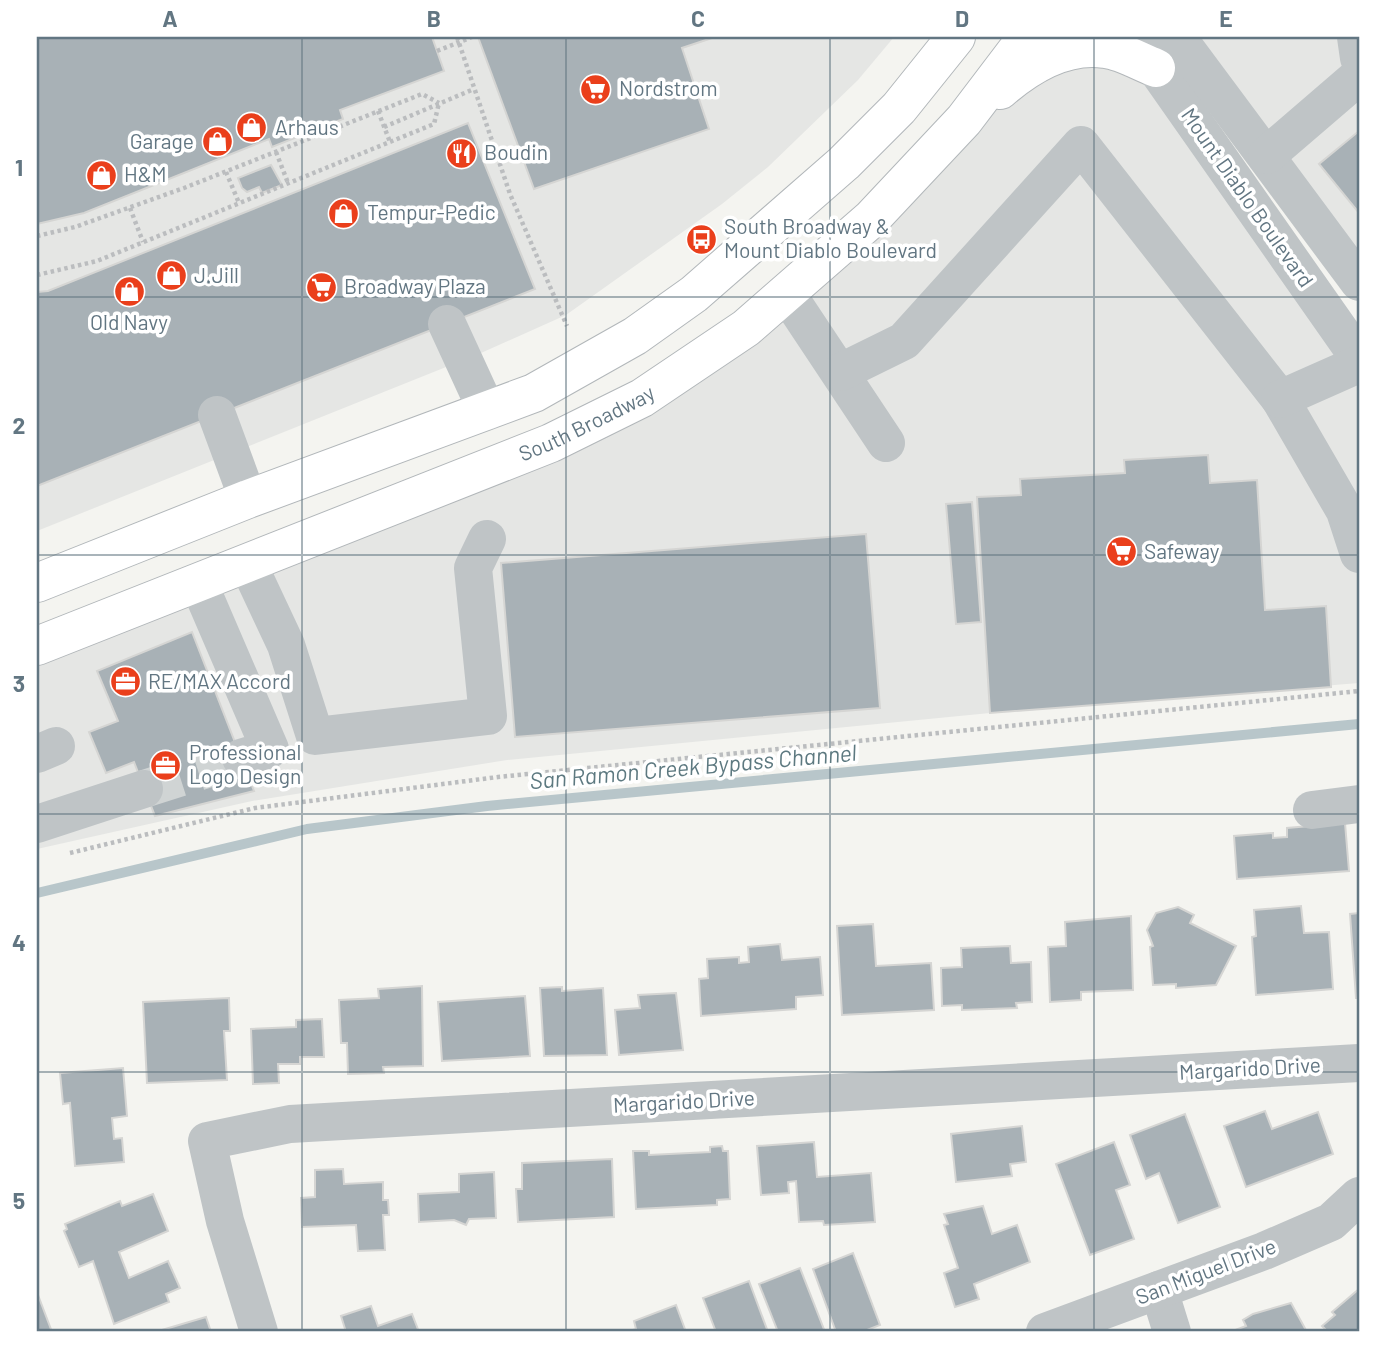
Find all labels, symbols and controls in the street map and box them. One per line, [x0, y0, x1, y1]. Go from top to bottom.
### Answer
text: A [162, 4, 178, 32]
text: B [427, 4, 441, 32]
text: C [691, 4, 705, 32]
text: D [955, 4, 969, 32]
text: E [1219, 4, 1233, 32]
supermarket icon: Nordstrom [579, 72, 613, 106]
place label: Nordstrom [619, 75, 718, 100]
street label: Mount Diablo Boulevard [1177, 103, 1320, 292]
shop icon: Arhaus [235, 111, 269, 145]
place label: Arhaus [275, 114, 339, 139]
shop icon: Garage [200, 125, 234, 159]
place label: Garage [130, 128, 194, 153]
restaurant icon: Boudin [444, 136, 478, 170]
place label: Boudin [484, 139, 548, 164]
text: 1 [15, 153, 23, 181]
shop icon: H&M [84, 158, 118, 192]
place label: H&M [124, 161, 167, 186]
shop icon: Tempur-Pedic [327, 196, 361, 230]
place label: Tempur-Pedic [367, 199, 496, 224]
place label: South Broadway & Mount Diablo Boulevard [724, 213, 937, 262]
bus stop icon: South Broadway & Mount Diablo Boulevard [684, 222, 718, 256]
shop icon: J.Jill [154, 259, 188, 293]
place label: J.Jill [194, 262, 239, 287]
supermarket icon: Broadway Plaza [304, 270, 338, 304]
place label: Broadway Plaza [344, 273, 486, 298]
shop icon: Old Navy [112, 274, 146, 308]
place label: Old Navy [90, 309, 168, 334]
street label: South Broadway [515, 379, 659, 466]
text: 2 [13, 411, 25, 439]
supermarket icon: Safeway [1104, 535, 1138, 569]
place label: Safeway [1144, 538, 1220, 563]
office icon: RE/MAX Accord [108, 665, 142, 699]
place label: RE/MAX Accord [148, 668, 291, 693]
text: 3 [13, 669, 25, 697]
water label: San Ramon Creek Bypass Channel [528, 738, 858, 794]
place label: Professional Logo Design [189, 739, 301, 788]
office icon: Professional Logo Design [149, 748, 183, 782]
text: 4 [12, 928, 26, 956]
street label: Margarido Drive [1178, 1051, 1321, 1084]
street label: Margarido Drive [612, 1084, 755, 1117]
text: 5 [13, 1186, 25, 1214]
street label: San Miguel Drive [1132, 1232, 1279, 1309]

